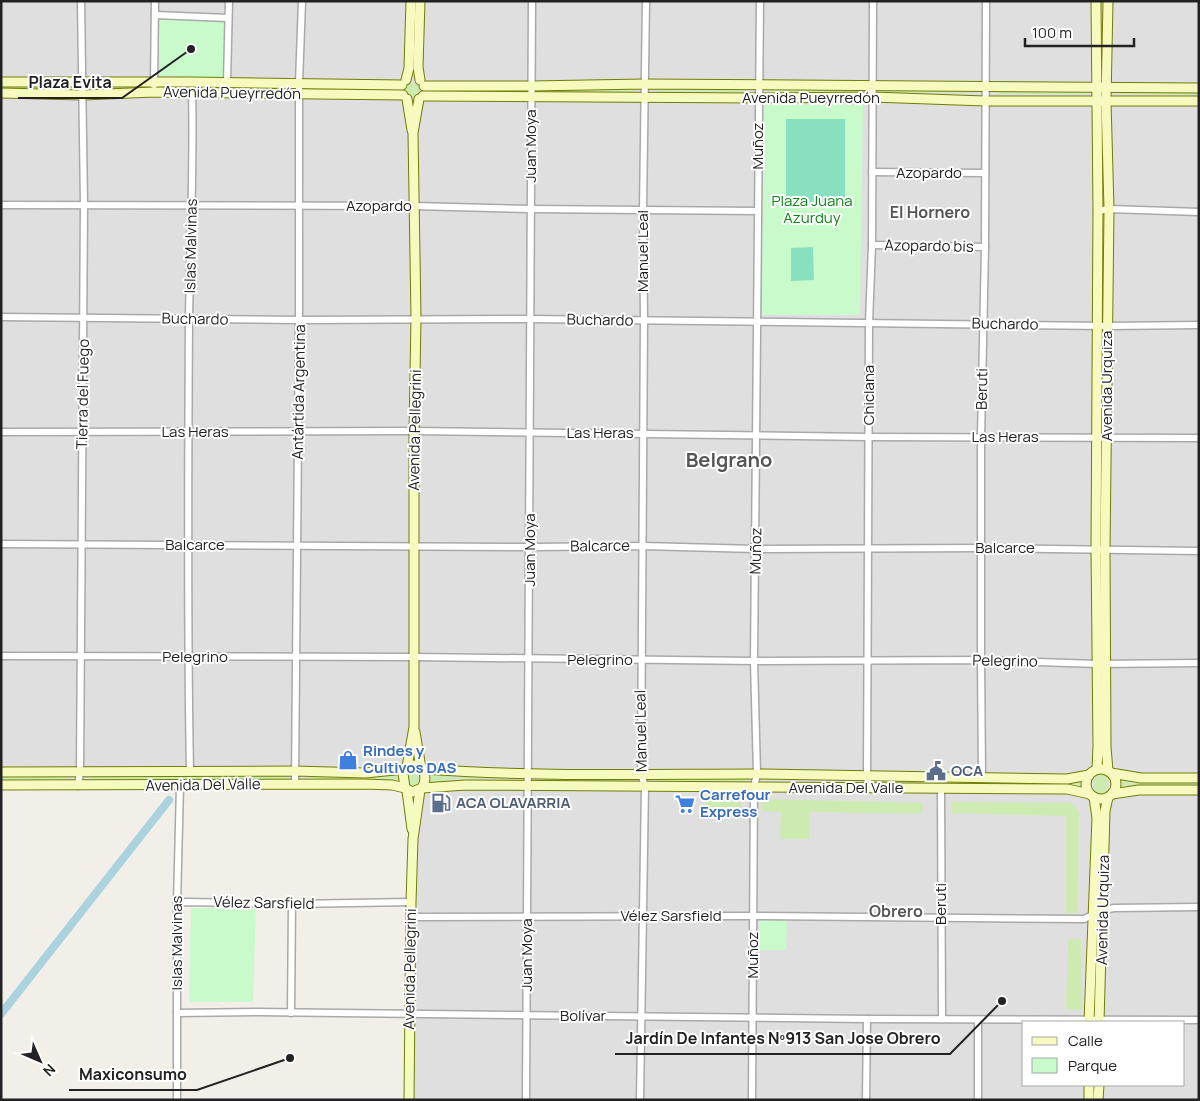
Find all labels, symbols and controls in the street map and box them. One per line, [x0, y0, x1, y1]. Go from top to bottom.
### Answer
scale bar [1025, 15, 1134, 47]
text: 100 m [1032, 22, 1072, 43]
callout: Plaza Evita [18, 67, 122, 98]
text: Plaza Evita [28, 71, 112, 93]
street label: Avenida Pueyrredón [163, 81, 301, 104]
street label: Avenida Pueyrredón [742, 87, 880, 108]
street label: Juan Moya [520, 109, 541, 183]
street label: Muñoz [747, 122, 768, 169]
street label: Azopardo [896, 162, 962, 183]
park label: Plaza Juana Azurduy [771, 190, 853, 228]
street label: Azopardo [346, 195, 412, 216]
street label: Islas Malvinas [179, 198, 202, 294]
district label: El Hornero [890, 201, 970, 223]
street label: Manuel Leal [632, 210, 653, 292]
street label: Azopardo bis [884, 234, 974, 257]
street label: Buchardo [161, 307, 229, 330]
street label: Buchardo [566, 308, 634, 331]
street label: Buchardo [971, 312, 1039, 335]
street label: Antártida Argentina [287, 324, 310, 460]
street label: Avenida Urquiza [1096, 331, 1117, 441]
street label: Tierra del Fuego [71, 339, 94, 449]
street label: Chiclana [858, 365, 879, 425]
street label: Beruti [971, 368, 992, 410]
street label: Avenida Pellegrini [403, 369, 426, 491]
street label: Las Heras [161, 421, 229, 442]
street label: Las Heras [566, 422, 634, 443]
street label: Las Heras [971, 426, 1039, 447]
district label: Belgrano [686, 446, 772, 473]
street label: Juan Moya [519, 513, 540, 587]
street label: Muñoz [745, 527, 766, 575]
street label: Balcarce [165, 534, 225, 555]
street label: Balcarce [570, 534, 630, 557]
street label: Balcarce [975, 537, 1035, 558]
street label: Pelegrino [162, 646, 228, 667]
street label: Pelegrino [567, 649, 633, 670]
street label: Pelegrino [972, 649, 1038, 672]
street label: Manuel Leal [629, 690, 652, 772]
place label: Rindes y Cultivos DAS [363, 740, 457, 778]
shop icon: Rindes y Cultivos DAS [337, 749, 359, 771]
public building icon: OCA [925, 760, 947, 782]
place label: OCA [951, 760, 983, 781]
street label: Avenida Del Valle [145, 773, 261, 796]
street label: Avenida Del Valle [788, 777, 904, 798]
place label: Carrefour Express [700, 784, 771, 822]
fuel station icon: ACA OLAVARRIA [430, 792, 452, 814]
place label: ACA OLAVARRIA [456, 792, 571, 813]
supermarket icon: Carrefour Express [674, 793, 696, 815]
street label: Avenida Urquiza [1091, 855, 1114, 965]
street label: Beruti [930, 883, 951, 925]
street label: Vélez Sarsfield [213, 891, 315, 914]
street label: Islas Malvinas [166, 895, 187, 990]
district label: Obrero [869, 900, 923, 922]
street label: Vélez Sarsfield [620, 905, 722, 926]
street label: Avenida Pellegrini [398, 908, 421, 1030]
street label: Juan Moya [516, 918, 537, 992]
street label: Muñoz [742, 931, 763, 978]
street label: Bolívar [560, 1005, 607, 1026]
legend [1022, 1021, 1185, 1086]
callout: Jardín De Infantes Nº913 San Jose Obrero [615, 1023, 950, 1054]
text: Jardín De Infantes Nº913 San Jose Obrero [625, 1027, 941, 1049]
text: Calle [1068, 1030, 1103, 1051]
north arrow [15, 1036, 65, 1086]
text: Parque [1068, 1055, 1117, 1076]
callout: Maxiconsumo [69, 1059, 197, 1090]
text: N [39, 1060, 60, 1081]
text: Maxiconsumo [79, 1063, 187, 1085]

